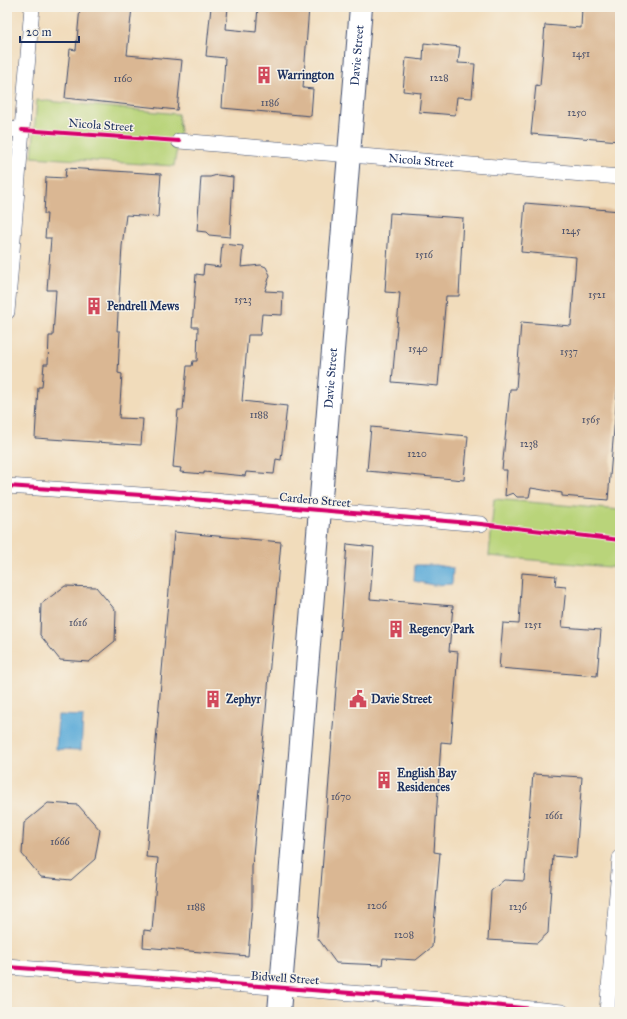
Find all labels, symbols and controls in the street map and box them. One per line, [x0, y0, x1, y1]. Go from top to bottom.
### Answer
scale bar [20, 18, 79, 44]
street label: Davie Street [348, 23, 367, 86]
text: 20 m [26, 25, 52, 39]
house number: 1451 [572, 48, 590, 60]
building icon: Warrington [254, 65, 274, 85]
place label: Warrington [277, 68, 335, 83]
house number: 1228 [429, 72, 449, 84]
house number: 1160 [114, 73, 133, 85]
house number: 1186 [261, 97, 280, 109]
house number: 1250 [567, 107, 587, 119]
street label: Nicola Street [68, 116, 135, 134]
street label: Nicola Street [388, 151, 455, 170]
house number: 1245 [561, 225, 581, 237]
house number: 1516 [415, 249, 434, 261]
house number: 1521 [588, 289, 606, 301]
house number: 1523 [234, 294, 252, 306]
building icon: Pendrell Mews [84, 296, 104, 316]
place label: Pendrell Mews [107, 299, 180, 313]
house number: 1540 [408, 343, 428, 355]
street label: Davie Street [321, 346, 340, 409]
house number: 1537 [560, 346, 578, 358]
house number: 1188 [250, 409, 268, 421]
house number: 1565 [582, 414, 600, 426]
house number: 1238 [520, 438, 538, 450]
house number: 1220 [407, 448, 427, 460]
street label: Cardero Street [279, 490, 352, 510]
house number: 1616 [69, 617, 88, 629]
building icon: Regency Park [386, 619, 406, 639]
house number: 1251 [524, 619, 542, 631]
place label: Regency Park [409, 622, 475, 637]
building icon: Zephyr [203, 689, 223, 709]
public building icon: Davie Street [348, 689, 368, 709]
place label: Zephyr [226, 692, 261, 707]
place label: Davie Street [371, 692, 433, 706]
place label: English Bay Residences [397, 766, 458, 794]
building icon: English Bay Residences [374, 770, 394, 790]
house number: 1670 [331, 791, 351, 803]
house number: 1661 [545, 810, 563, 822]
house number: 1666 [50, 836, 71, 848]
house number: 1206 [367, 900, 388, 912]
house number: 1188 [187, 901, 205, 913]
house number: 1236 [509, 901, 528, 913]
house number: 1208 [394, 929, 414, 941]
street label: Bidwell Street [250, 969, 321, 987]

